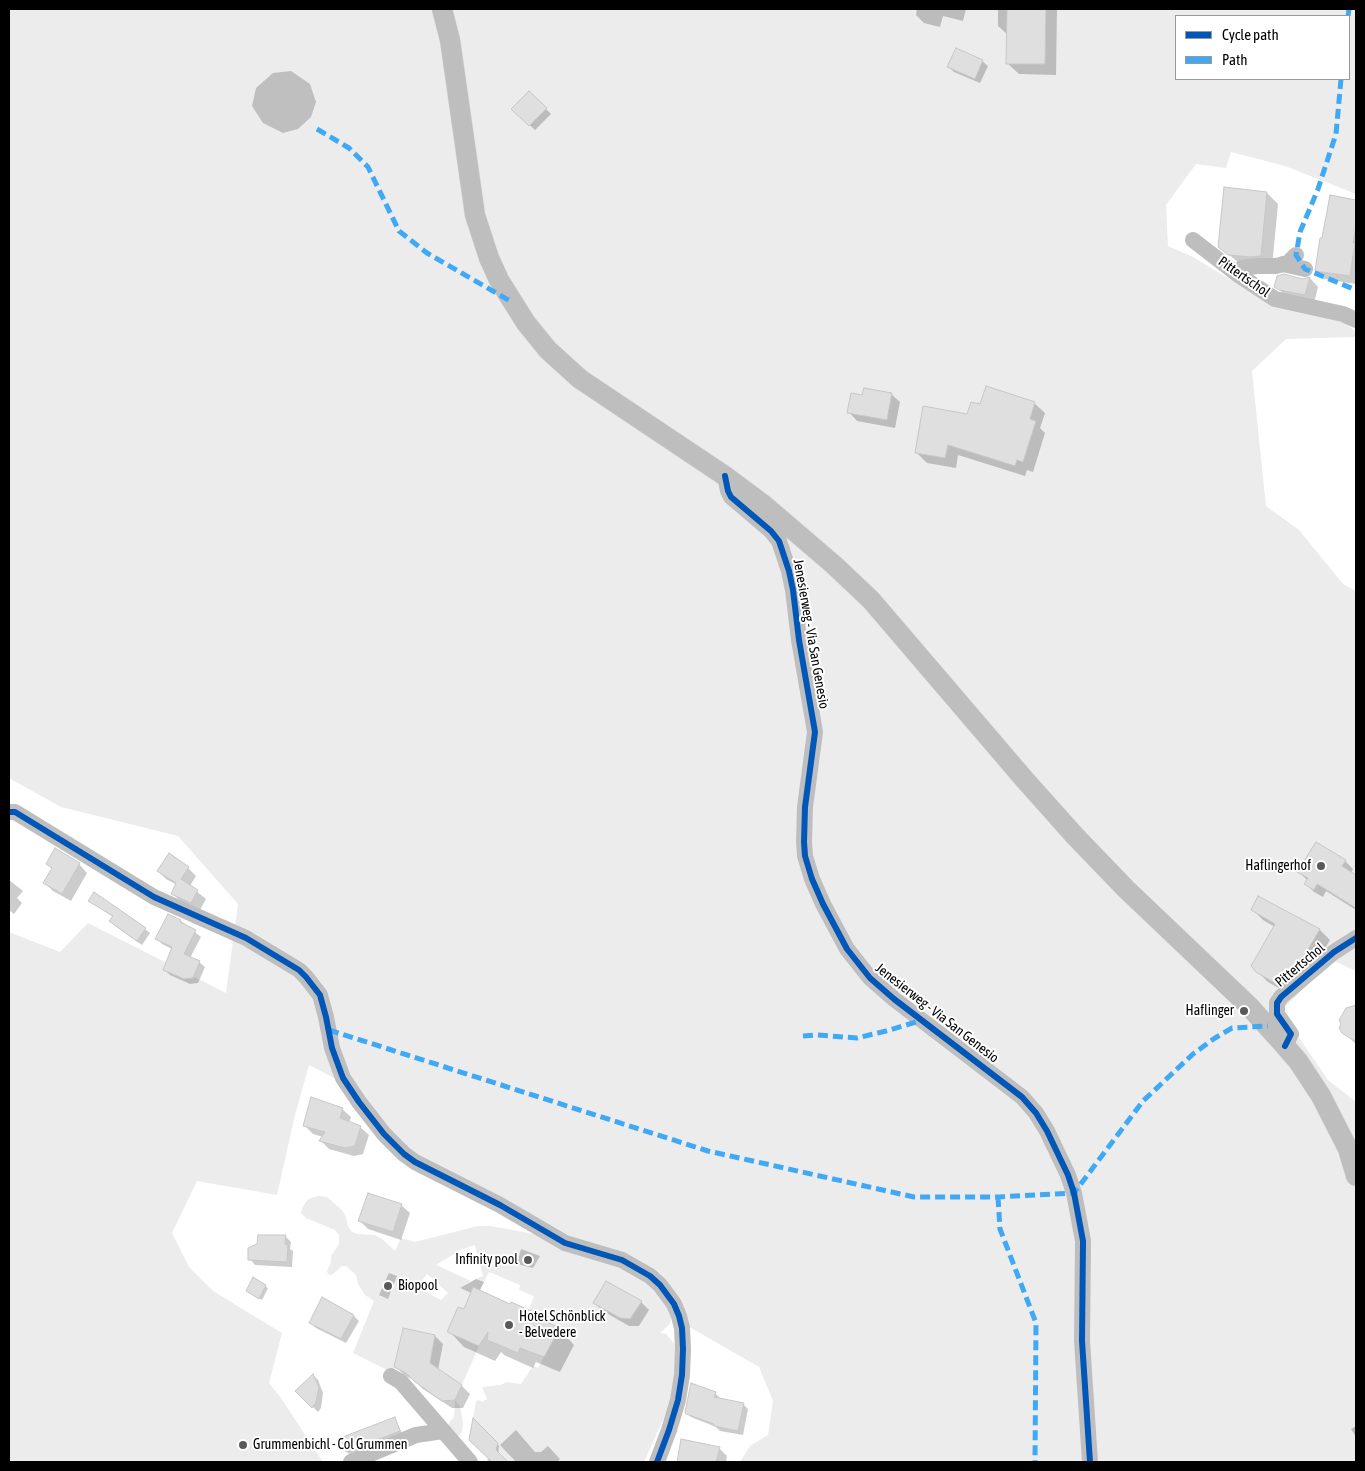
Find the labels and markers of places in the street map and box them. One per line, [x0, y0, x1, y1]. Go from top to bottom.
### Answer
place label: Haflingerhof [1245, 858, 1311, 874]
marker: Haflingerhof [1315, 860, 1327, 872]
place label: Haflinger [1186, 1003, 1234, 1019]
marker: Haflinger [1238, 1005, 1250, 1017]
place label: Infinity pool [455, 1252, 518, 1268]
marker: Infinity pool [522, 1254, 534, 1266]
place label: Biopool [398, 1278, 438, 1294]
marker: Biopool [382, 1280, 394, 1292]
place label: Hotel Schönblick - Belvedere [519, 1309, 606, 1341]
marker: Hotel Schönblick - Belvedere [503, 1319, 515, 1331]
place label: Grummenbichl - Col Grummen [253, 1437, 408, 1453]
marker: Grummenbichl - Col Grummen [237, 1439, 249, 1451]

